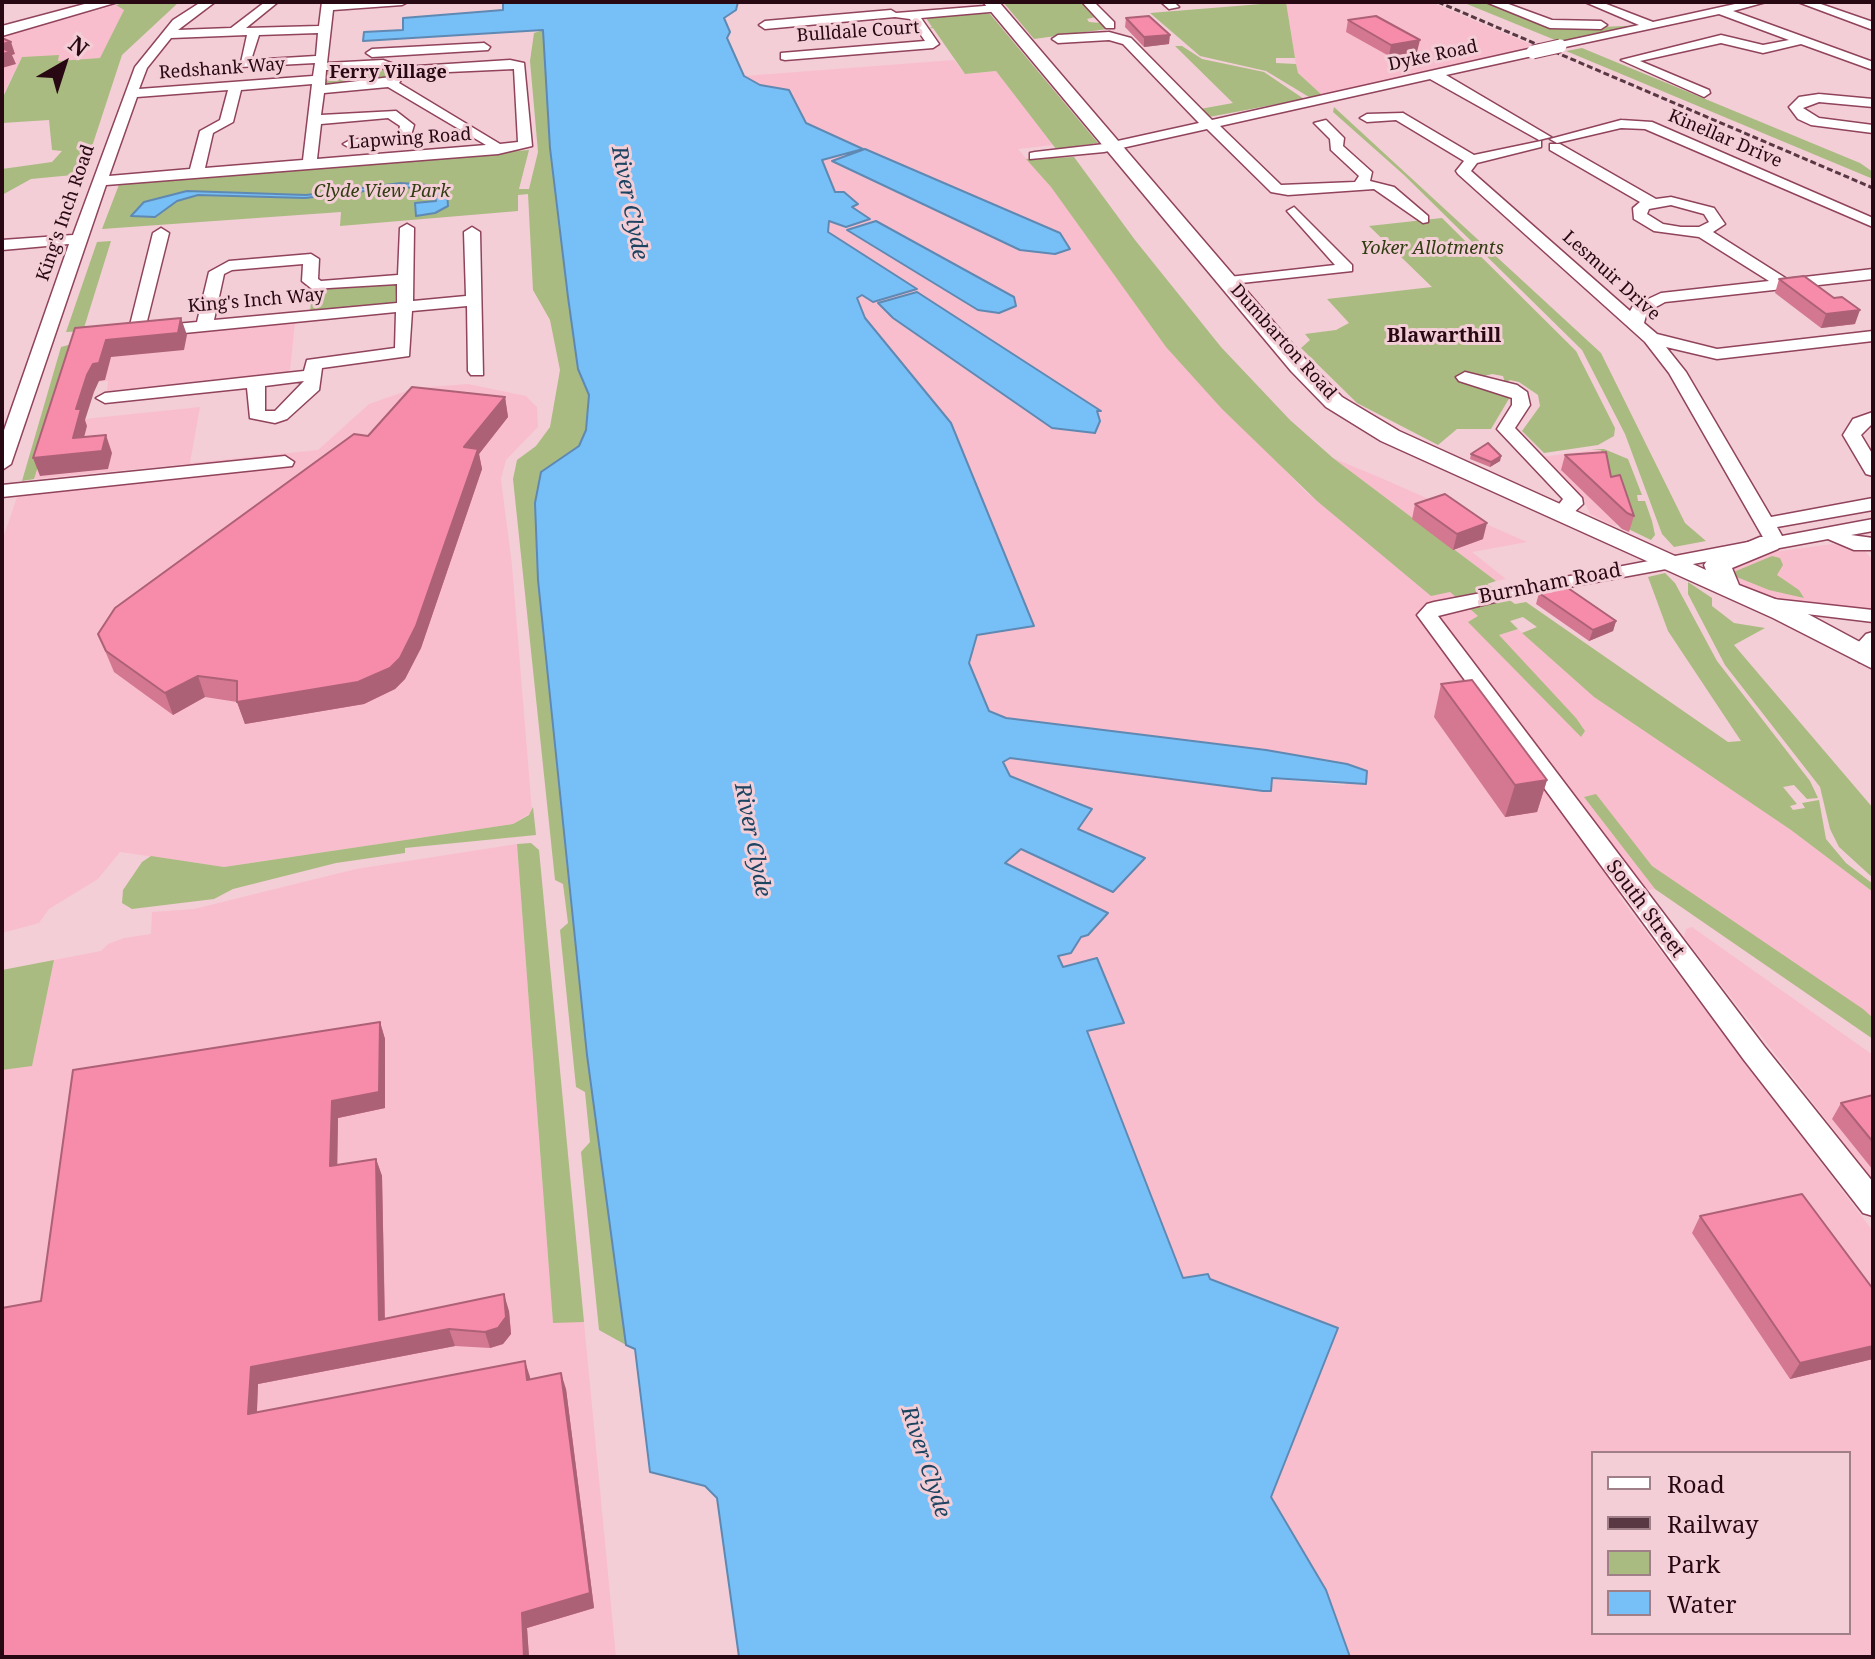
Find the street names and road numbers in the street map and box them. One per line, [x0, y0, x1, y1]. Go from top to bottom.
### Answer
street label: Bulldale Court [796, 17, 920, 47]
street label: Dyke Road [1386, 36, 1480, 76]
street label: Redshank Way [158, 54, 286, 84]
street label: Kinellar Drive [1665, 105, 1785, 173]
street label: Lapwing Road [348, 124, 472, 154]
street label: King's Inch Road [33, 142, 99, 284]
street label: Lesmuir Drive [1558, 227, 1664, 325]
street label: Dumbarton Road [1226, 280, 1340, 404]
street label: King's Inch Way [187, 284, 325, 318]
street label: Burnham Road [1477, 558, 1623, 610]
street label: South Street [1601, 856, 1689, 962]

